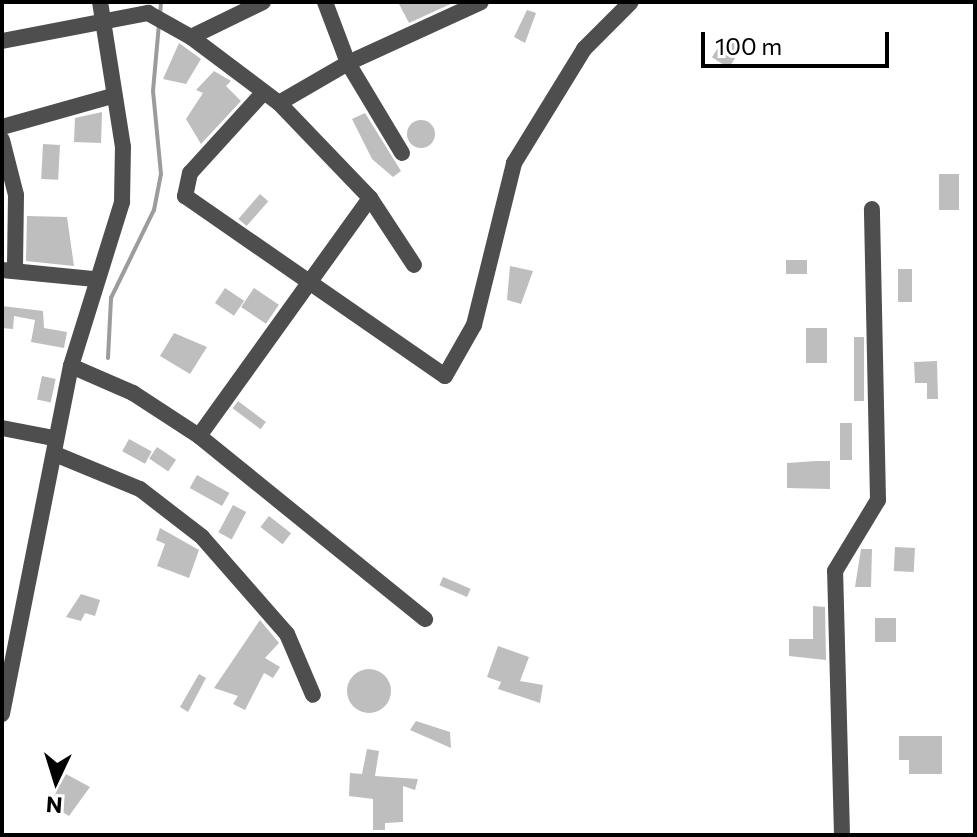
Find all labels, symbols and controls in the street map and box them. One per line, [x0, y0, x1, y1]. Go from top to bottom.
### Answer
scale bar [705, 16, 893, 66]
text: 100 m [715, 31, 782, 60]
north arrow [16, 741, 96, 821]
text: N [45, 791, 63, 819]

